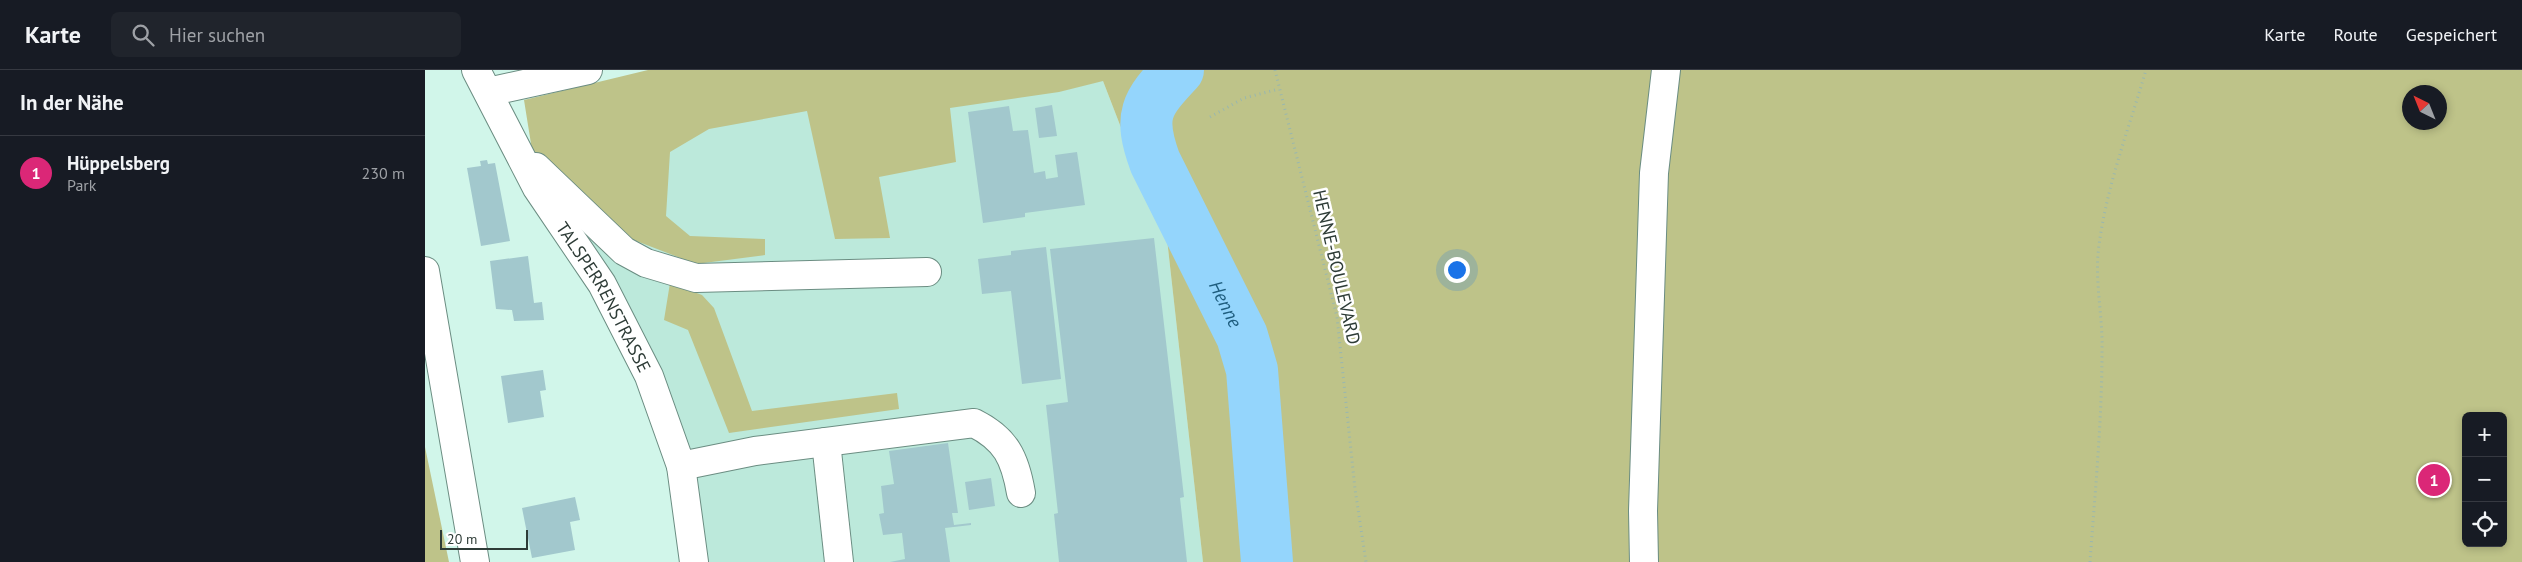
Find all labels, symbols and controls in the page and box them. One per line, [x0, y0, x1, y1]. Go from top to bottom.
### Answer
search box [111, 12, 461, 57]
text: Karte [25, 19, 81, 50]
icon: search [129, 21, 157, 49]
text: Hier suchen [169, 23, 265, 47]
text: Karte [2264, 23, 2305, 46]
text: Route [2333, 23, 2378, 46]
text: Gespeichert [2406, 23, 2497, 46]
north arrow [2402, 85, 2447, 130]
text: In der Nähe [20, 89, 124, 116]
text: Hüppelsberg [67, 151, 170, 175]
text: 1 [31, 163, 41, 183]
text: 230 m [362, 163, 405, 183]
text: Park [67, 175, 96, 195]
street label: HENNE-BOULEVARD [1308, 187, 1366, 347]
street label: TALSPERRENSTRASSE [552, 217, 657, 376]
your location [1444, 257, 1470, 283]
water label: Henne [1204, 276, 1248, 332]
map controls [2462, 412, 2507, 547]
button: + [2462, 412, 2507, 457]
button: − [2462, 457, 2507, 502]
pin: 1 [2418, 461, 2450, 499]
button: locate [2462, 502, 2507, 547]
scale bar [440, 527, 527, 550]
text: 20 m [447, 530, 477, 548]

